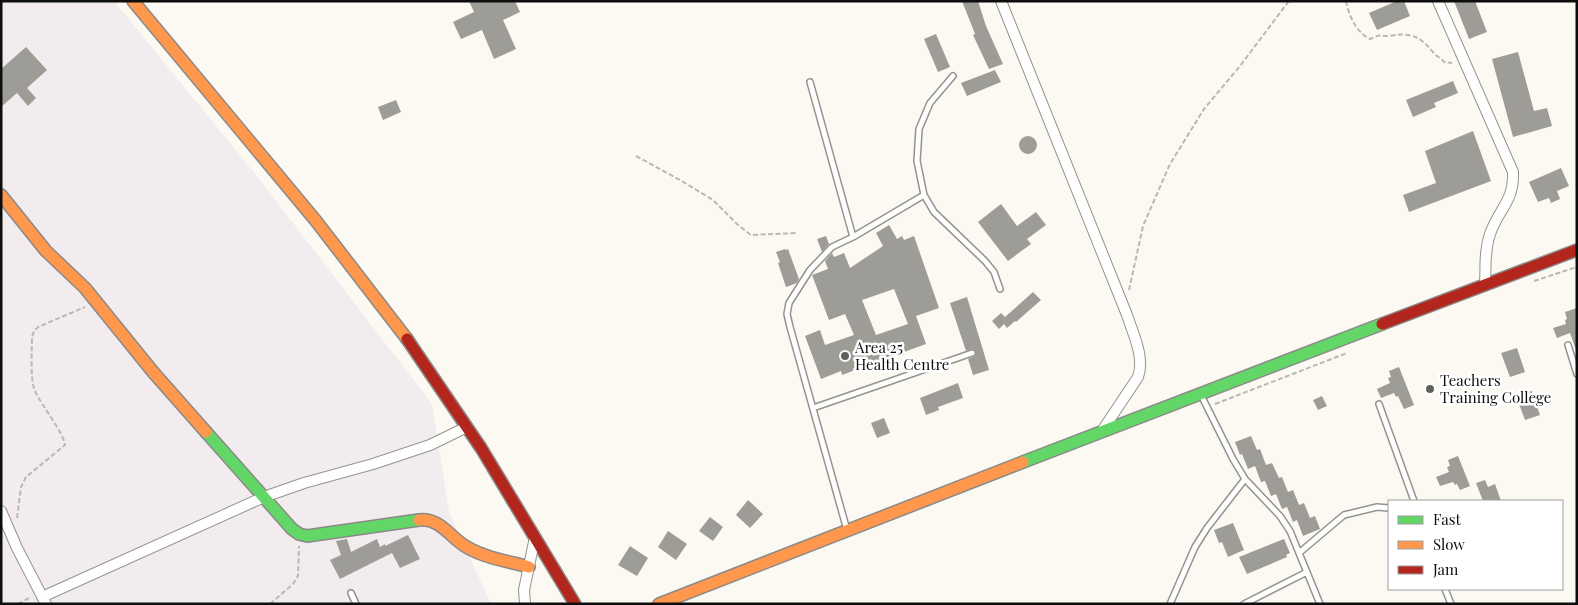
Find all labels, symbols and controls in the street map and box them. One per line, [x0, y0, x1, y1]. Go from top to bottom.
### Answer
place label: Area 25 Health Centre [854, 337, 949, 374]
marker: Area 25 Health Centre [839, 350, 851, 362]
place label: Teachers Training College [1440, 370, 1551, 407]
marker: Teachers Training College [1424, 383, 1436, 395]
legend [1388, 500, 1563, 590]
text: Fast [1433, 509, 1462, 529]
text: Slow [1433, 534, 1465, 554]
text: Jam [1432, 559, 1459, 579]

